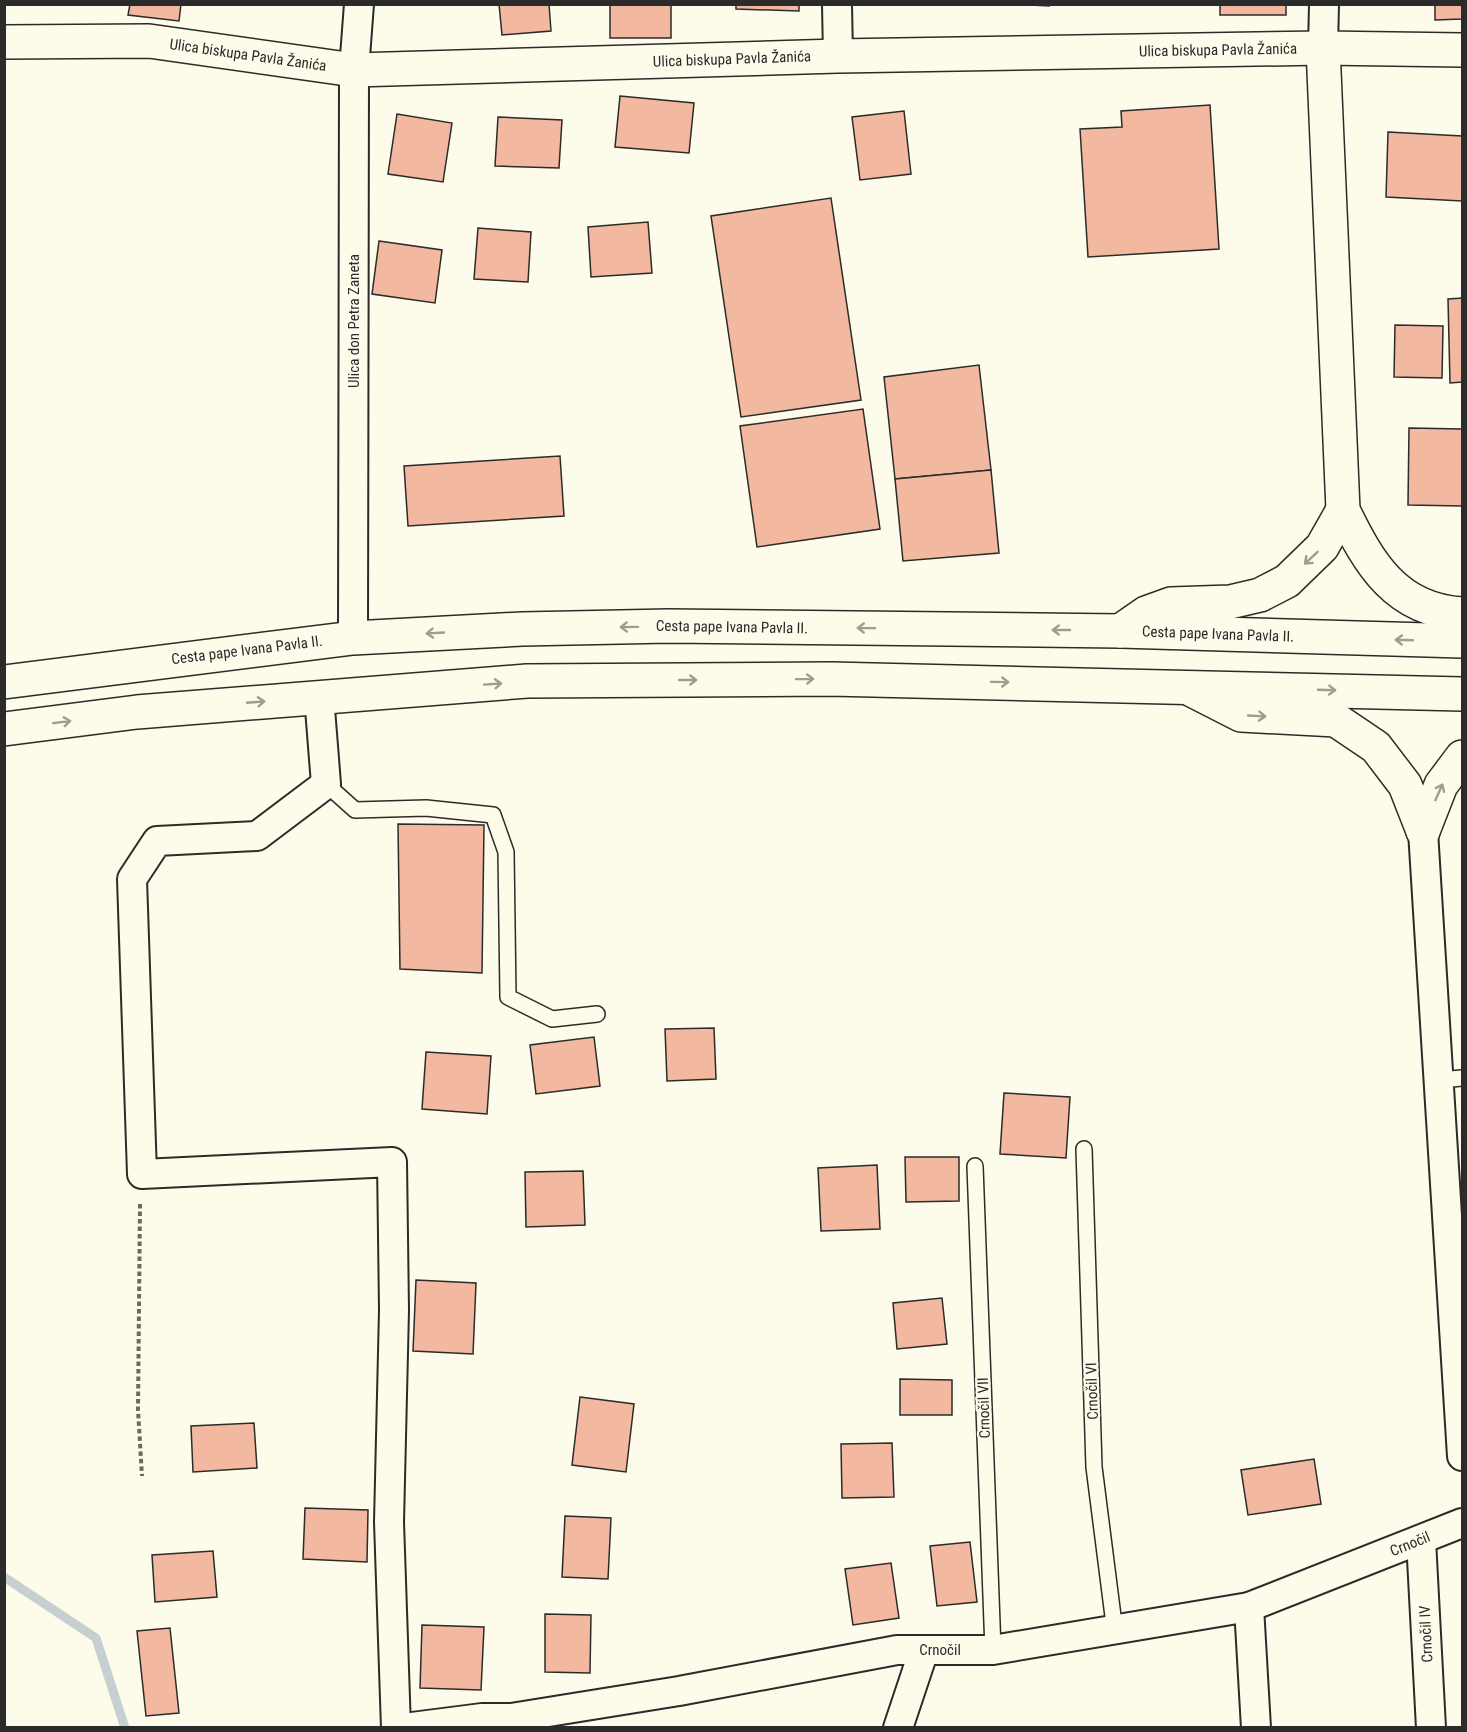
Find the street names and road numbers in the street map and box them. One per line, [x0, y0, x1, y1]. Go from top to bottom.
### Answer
street label: Ulica biskupa Pavla Žanića [168, 35, 328, 75]
street label: Ulica biskupa Pavla Žanića [1139, 40, 1297, 60]
street label: Ulica biskupa Pavla Žanića [653, 47, 811, 71]
street label: Ulica don Petra Zaneta [345, 254, 363, 388]
street label: Cesta pape Ivana Pavla II. [656, 617, 808, 637]
street label: Cesta pape Ivana Pavla II. [1142, 622, 1294, 646]
street label: Cesta pape Ivana Pavla II. [170, 632, 324, 668]
street label: Crnočil VI [1082, 1362, 1102, 1420]
street label: Crnočil VII [974, 1377, 994, 1439]
street label: Crnočil [1387, 1528, 1433, 1560]
street label: Crnočil IV [1415, 1604, 1436, 1663]
street label: Crnočil [919, 1641, 961, 1659]

